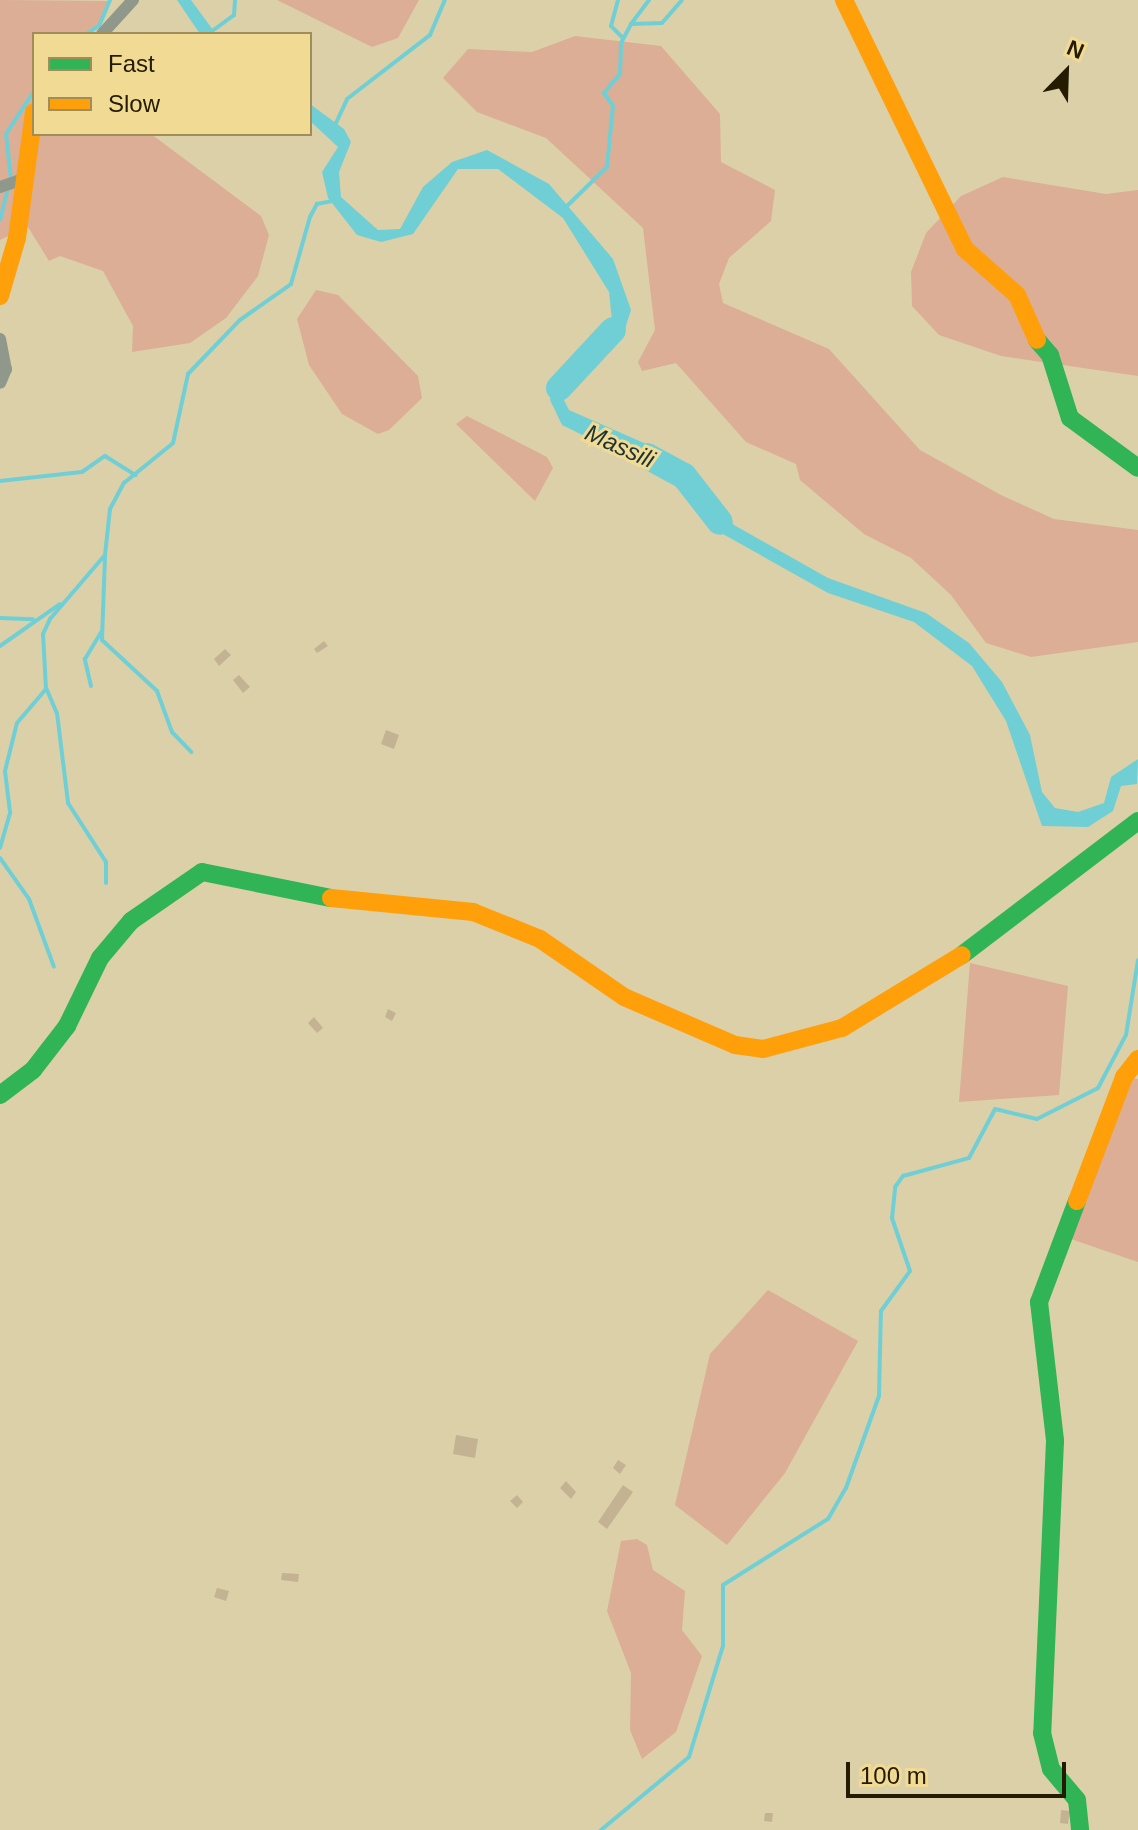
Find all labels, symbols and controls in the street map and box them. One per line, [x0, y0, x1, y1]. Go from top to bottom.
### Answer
legend [32, 32, 312, 136]
north arrow [1026, 32, 1106, 112]
text: N [1063, 35, 1088, 64]
text: Fast [108, 50, 155, 77]
text: Slow [108, 90, 160, 117]
water label: Massili [581, 418, 659, 474]
scale bar [850, 1746, 1070, 1796]
text: 100 m [860, 1762, 927, 1789]

